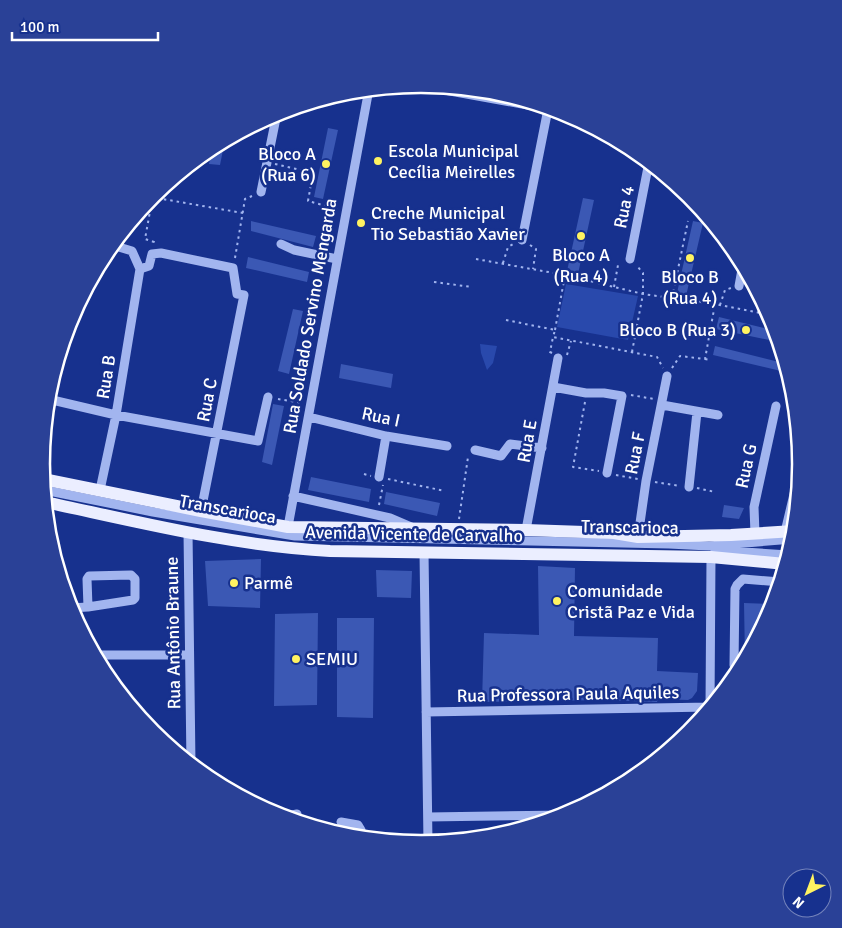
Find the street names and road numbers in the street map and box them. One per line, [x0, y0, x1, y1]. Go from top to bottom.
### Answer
street label: Rua 4 [609, 183, 639, 230]
street label: Rua Soldado Servino Mengarda [278, 197, 342, 435]
street label: Rua B [92, 353, 120, 401]
street label: Rua C [192, 376, 222, 424]
street label: Rua I [360, 402, 402, 432]
street label: Rua E [512, 418, 542, 464]
street label: Rua F [620, 430, 650, 476]
street label: Rua G [731, 442, 761, 490]
street label: Transcarioca [178, 490, 278, 528]
street label: Transcarioca [581, 515, 679, 539]
street label: Avenida Vicente de Carvalho [305, 521, 523, 547]
street label: Rua Antônio Braune [161, 557, 185, 709]
street label: Rua Professora Paula Aquiles [457, 681, 680, 707]

